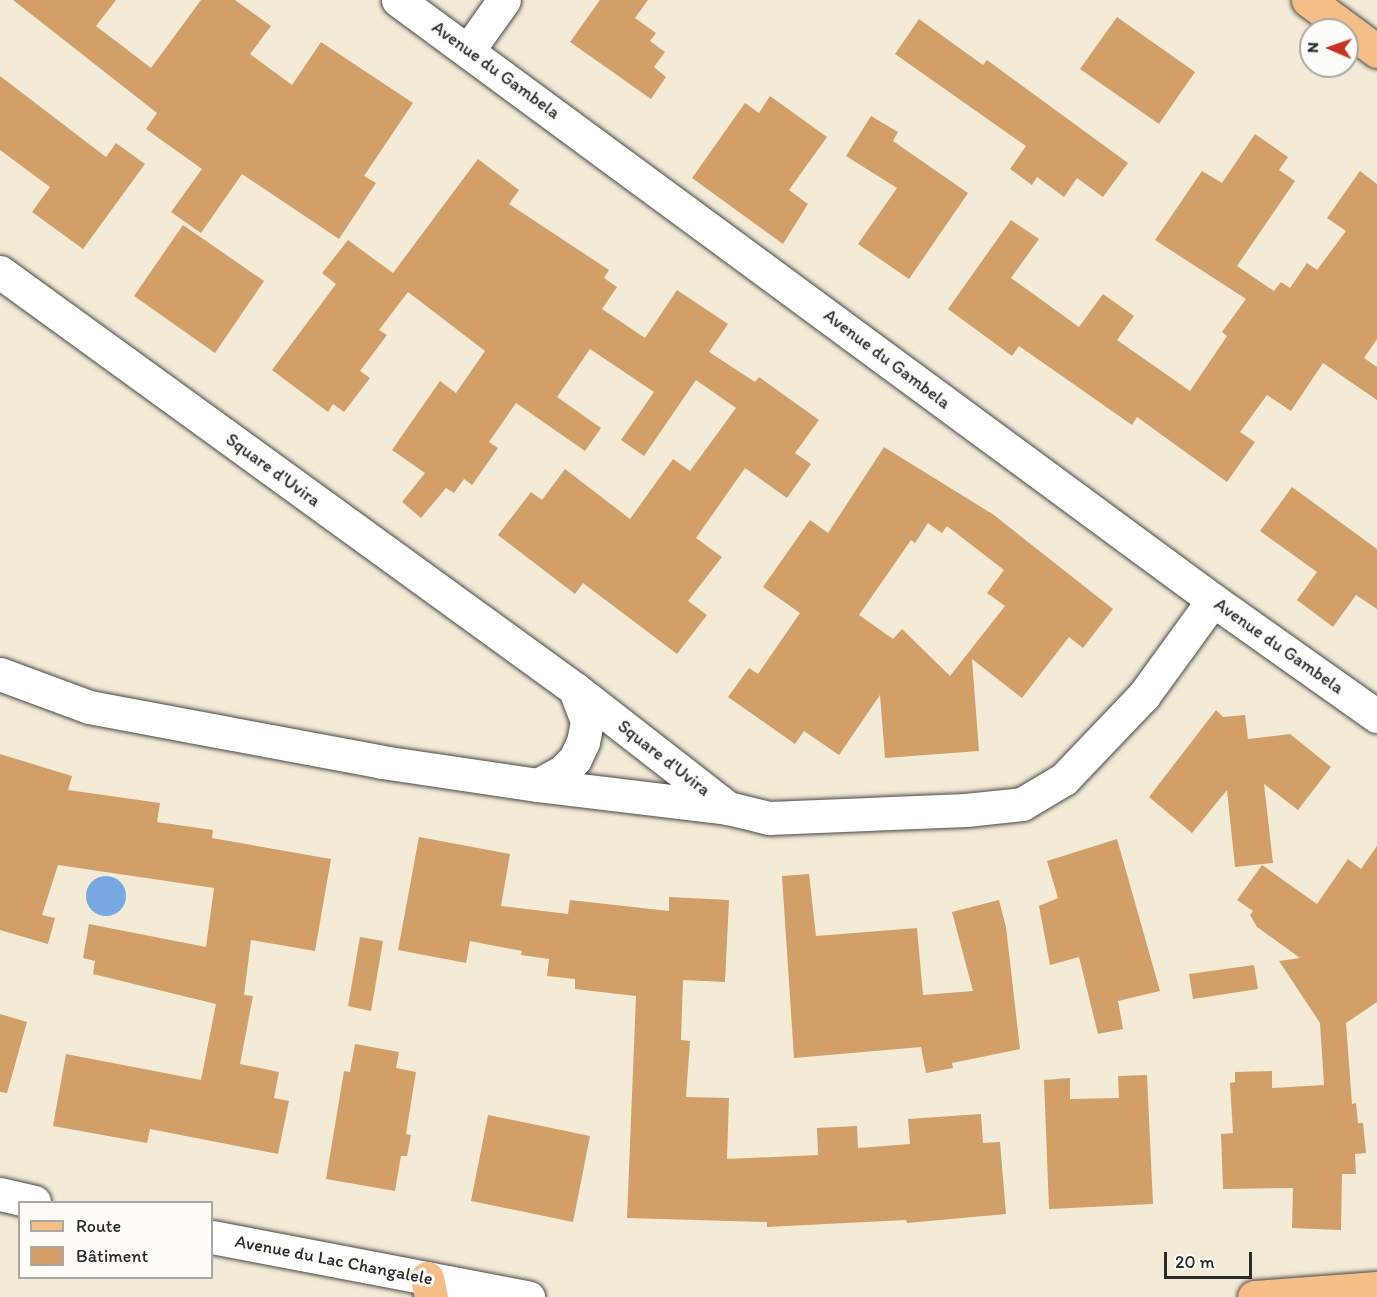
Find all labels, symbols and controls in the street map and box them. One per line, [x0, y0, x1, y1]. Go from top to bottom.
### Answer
street label: Avenue du Gambela [428, 16, 564, 124]
north arrow [1299, 18, 1359, 78]
text: N [1303, 42, 1322, 53]
street label: Avenue du Gambela [819, 304, 955, 414]
street label: Square d'Uvira [221, 428, 325, 512]
street label: Avenue du Gambela [1210, 593, 1348, 699]
street label: Square d'Uvira [613, 715, 715, 801]
legend [18, 1201, 213, 1279]
text: Route [76, 1215, 121, 1237]
street label: Avenue du Lac Changalele [233, 1230, 435, 1290]
scale bar [1167, 1240, 1256, 1278]
text: Bâtiment [76, 1245, 148, 1267]
text: 20 m [1175, 1251, 1215, 1273]

